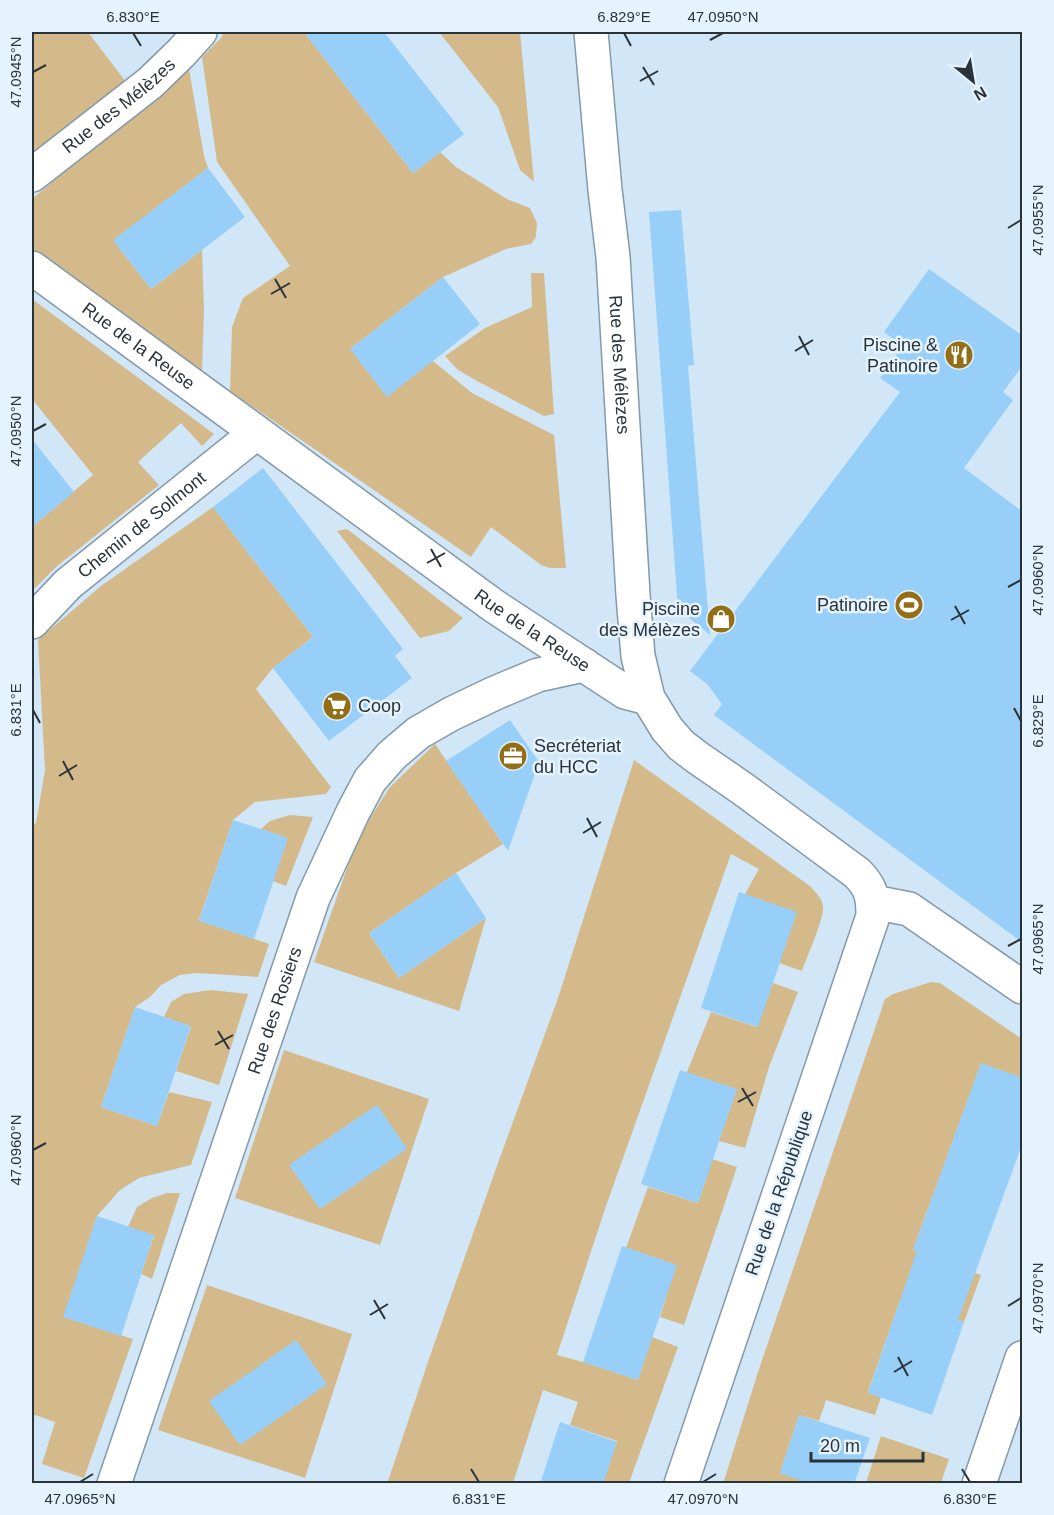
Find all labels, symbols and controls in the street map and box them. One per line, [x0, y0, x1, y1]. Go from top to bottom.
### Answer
text: 6.830°E [106, 8, 160, 25]
text: 6.829°E [597, 8, 651, 25]
text: 47.0950°N [687, 8, 759, 25]
text: 47.0945°N [7, 36, 24, 108]
north arrow [943, 51, 1003, 111]
street label: Rue des Mélèzes [59, 54, 179, 157]
text: N [971, 83, 990, 104]
text: 47.0955°N [1029, 184, 1046, 256]
street label: Rue des Mélèzes [605, 295, 633, 435]
street label: Rue de la Reuse [78, 298, 199, 394]
place label: Piscine & Patinoire [863, 335, 938, 376]
restaurant icon: Piscine & Patinoire [943, 339, 975, 371]
text: 47.0950°N [7, 395, 24, 467]
street label: Chemin de Solmont [74, 467, 210, 582]
text: 47.0960°N [1029, 544, 1046, 616]
street label: Rue de la Reuse [471, 585, 594, 676]
sports icon: Patinoire [893, 589, 925, 621]
place label: Patinoire [817, 595, 888, 615]
place label: Piscine des Mélèzes [599, 599, 700, 640]
shop icon: Piscine des Mélèzes [705, 603, 737, 635]
text: 6.831°E [7, 683, 24, 737]
supermarket icon: Coop [321, 690, 353, 722]
text: 6.829°E [1029, 694, 1046, 748]
place label: Coop [358, 696, 401, 716]
place label: Secréteriat du HCC [534, 736, 621, 777]
office icon: Secréteriat du HCC [497, 740, 529, 772]
text: 47.0965°N [1029, 903, 1046, 975]
street label: Rue des Rosiers [244, 944, 306, 1077]
street label: Rue de la République [741, 1108, 817, 1278]
text: 47.0960°N [7, 1114, 24, 1186]
text: 47.0970°N [1029, 1262, 1046, 1334]
scale bar [811, 1425, 924, 1463]
text: 20 m [820, 1436, 860, 1456]
text: 47.0965°N [44, 1490, 116, 1507]
text: 6.831°E [452, 1490, 506, 1507]
text: 47.0970°N [667, 1490, 739, 1507]
text: 6.830°E [943, 1490, 997, 1507]

